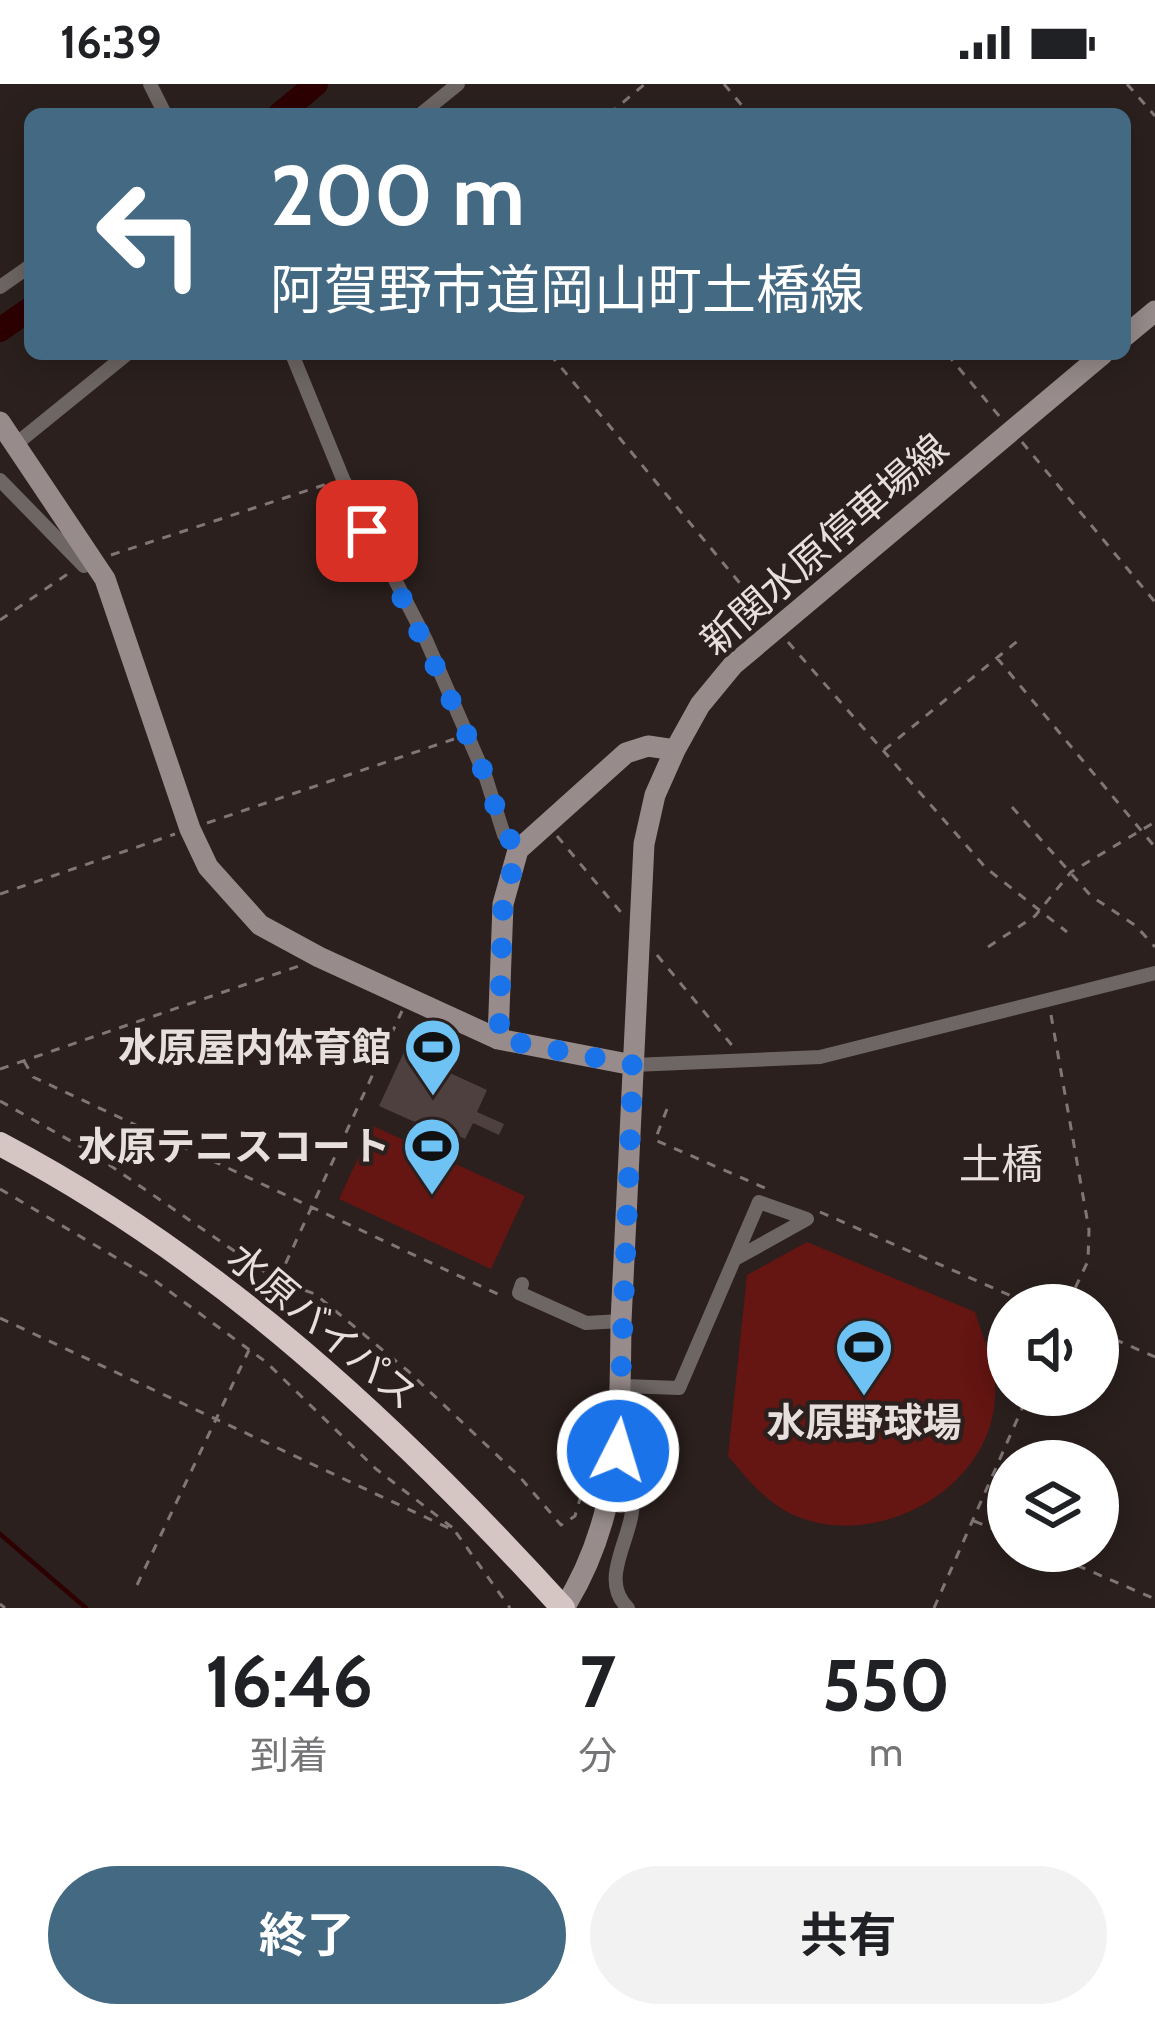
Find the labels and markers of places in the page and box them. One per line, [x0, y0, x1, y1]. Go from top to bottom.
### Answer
pin [316, 480, 418, 582]
sports icon: 水原屋内体育館 [402, 1016, 464, 1098]
place label: 水原屋内体育館 [118, 1023, 391, 1071]
sports icon: 水原テニスコート [401, 1115, 463, 1197]
place label: 水原テニスコート [78, 1122, 390, 1170]
sports icon: 水原野球場 [833, 1316, 895, 1398]
place label: 水原野球場 [766, 1398, 962, 1446]

